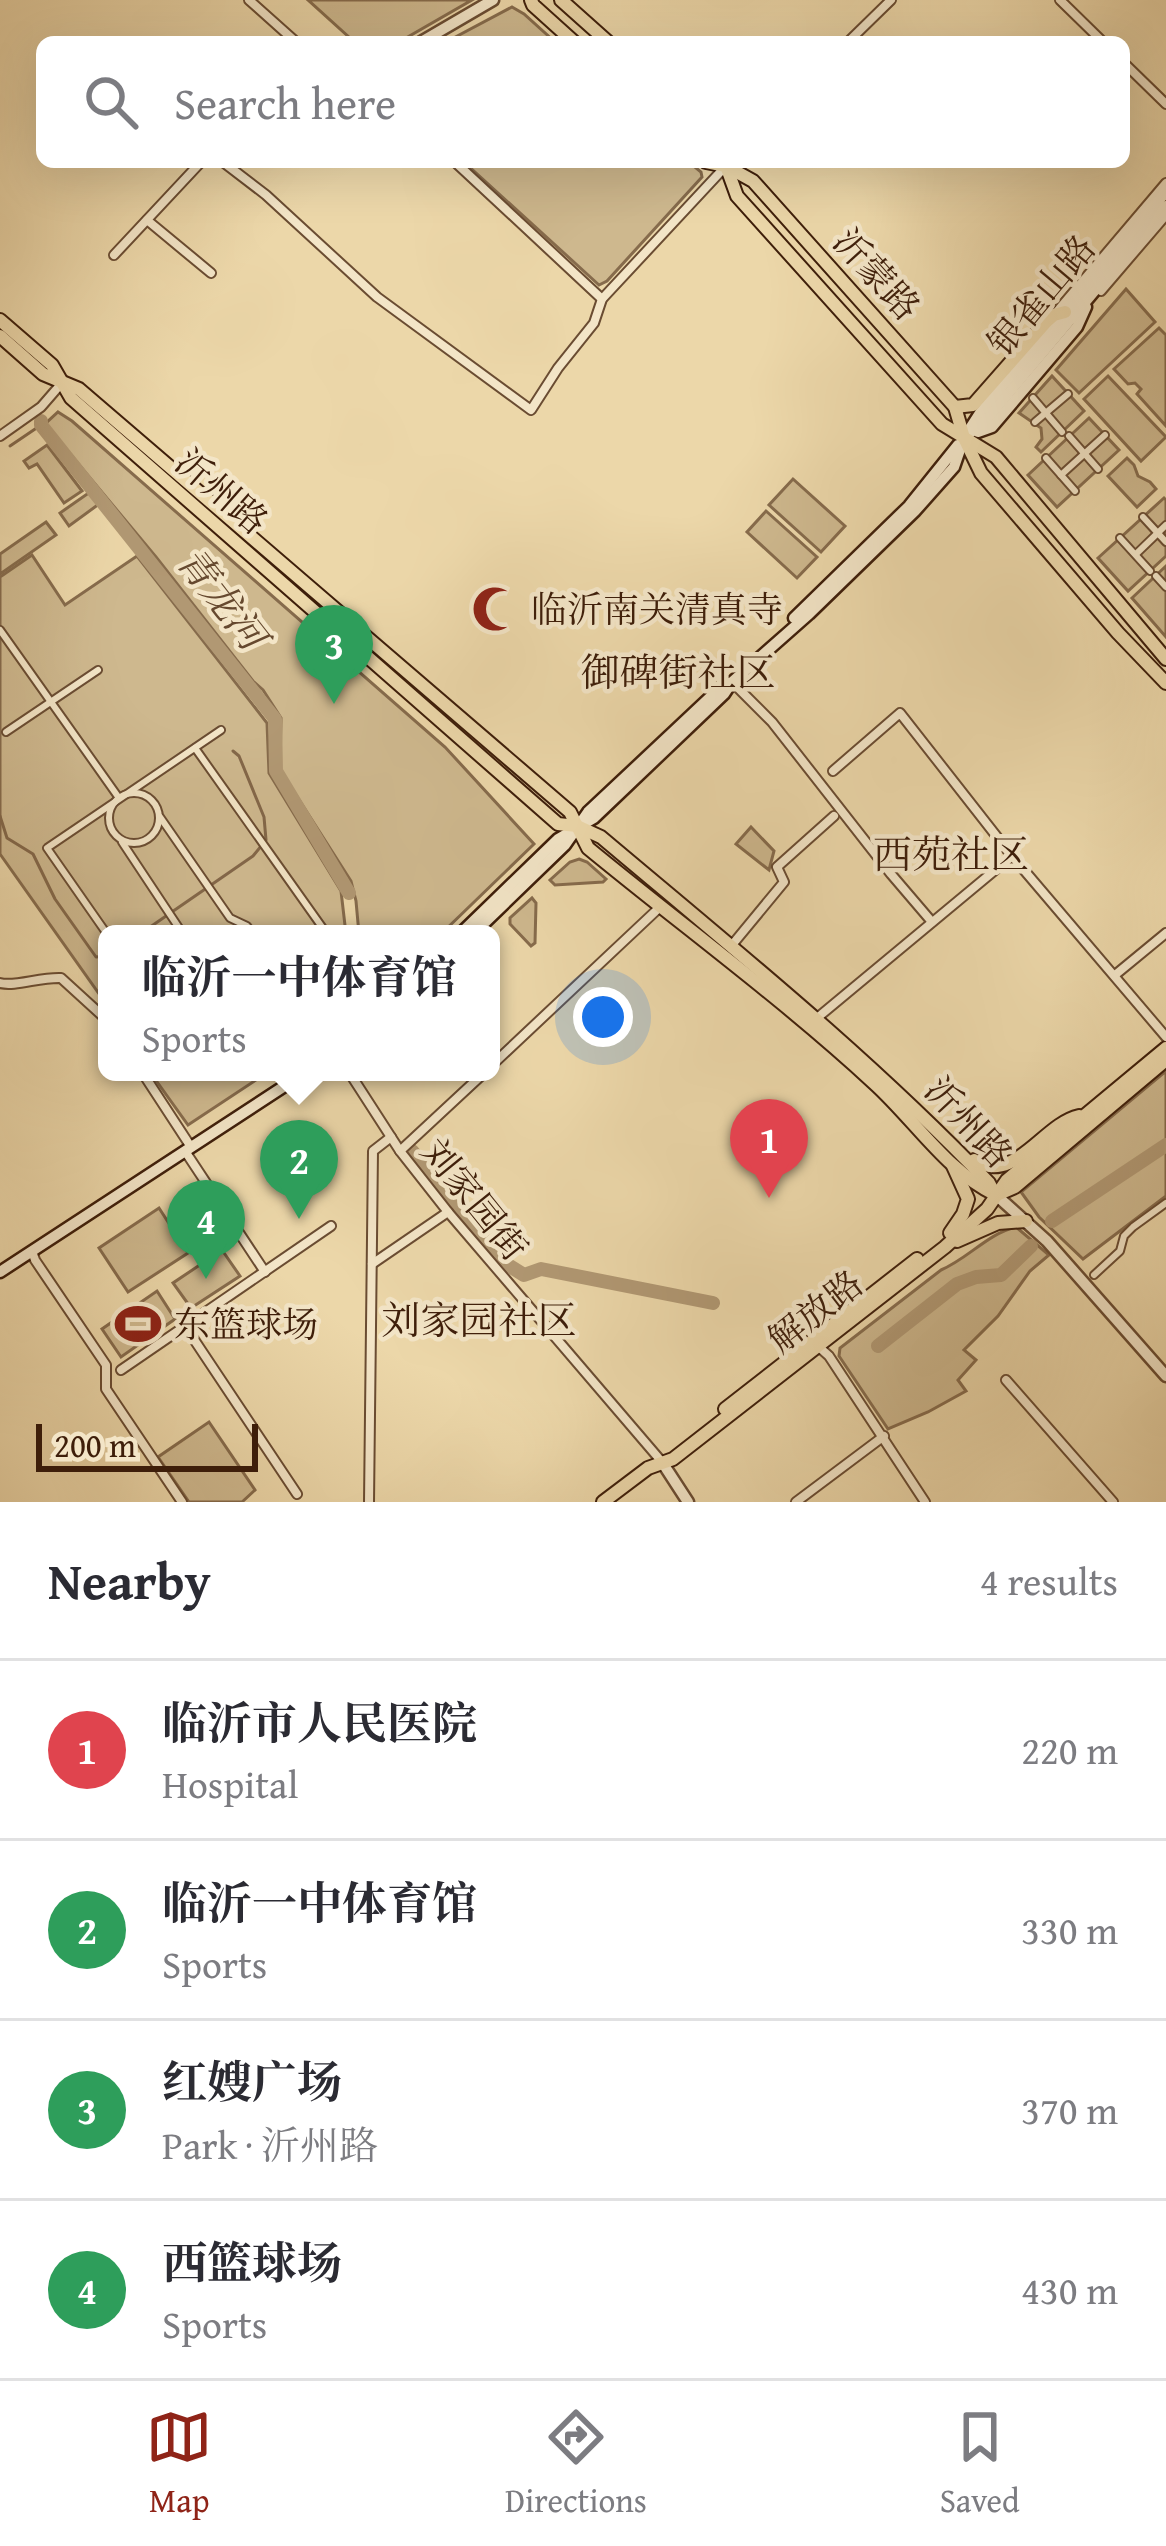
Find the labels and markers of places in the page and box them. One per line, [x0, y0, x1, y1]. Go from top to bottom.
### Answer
place label: 临沂南关清真寺 [531, 582, 783, 635]
mosque icon: 临沂南关清真寺 [470, 584, 520, 634]
pin: 3 [295, 605, 373, 704]
pin: 1 [730, 1099, 808, 1198]
pin: 2 [260, 1120, 338, 1219]
pin: 4 [167, 1180, 245, 1279]
place label: 东篮球场 [174, 1297, 318, 1350]
sports icon: 东篮球场 [113, 1299, 163, 1349]

